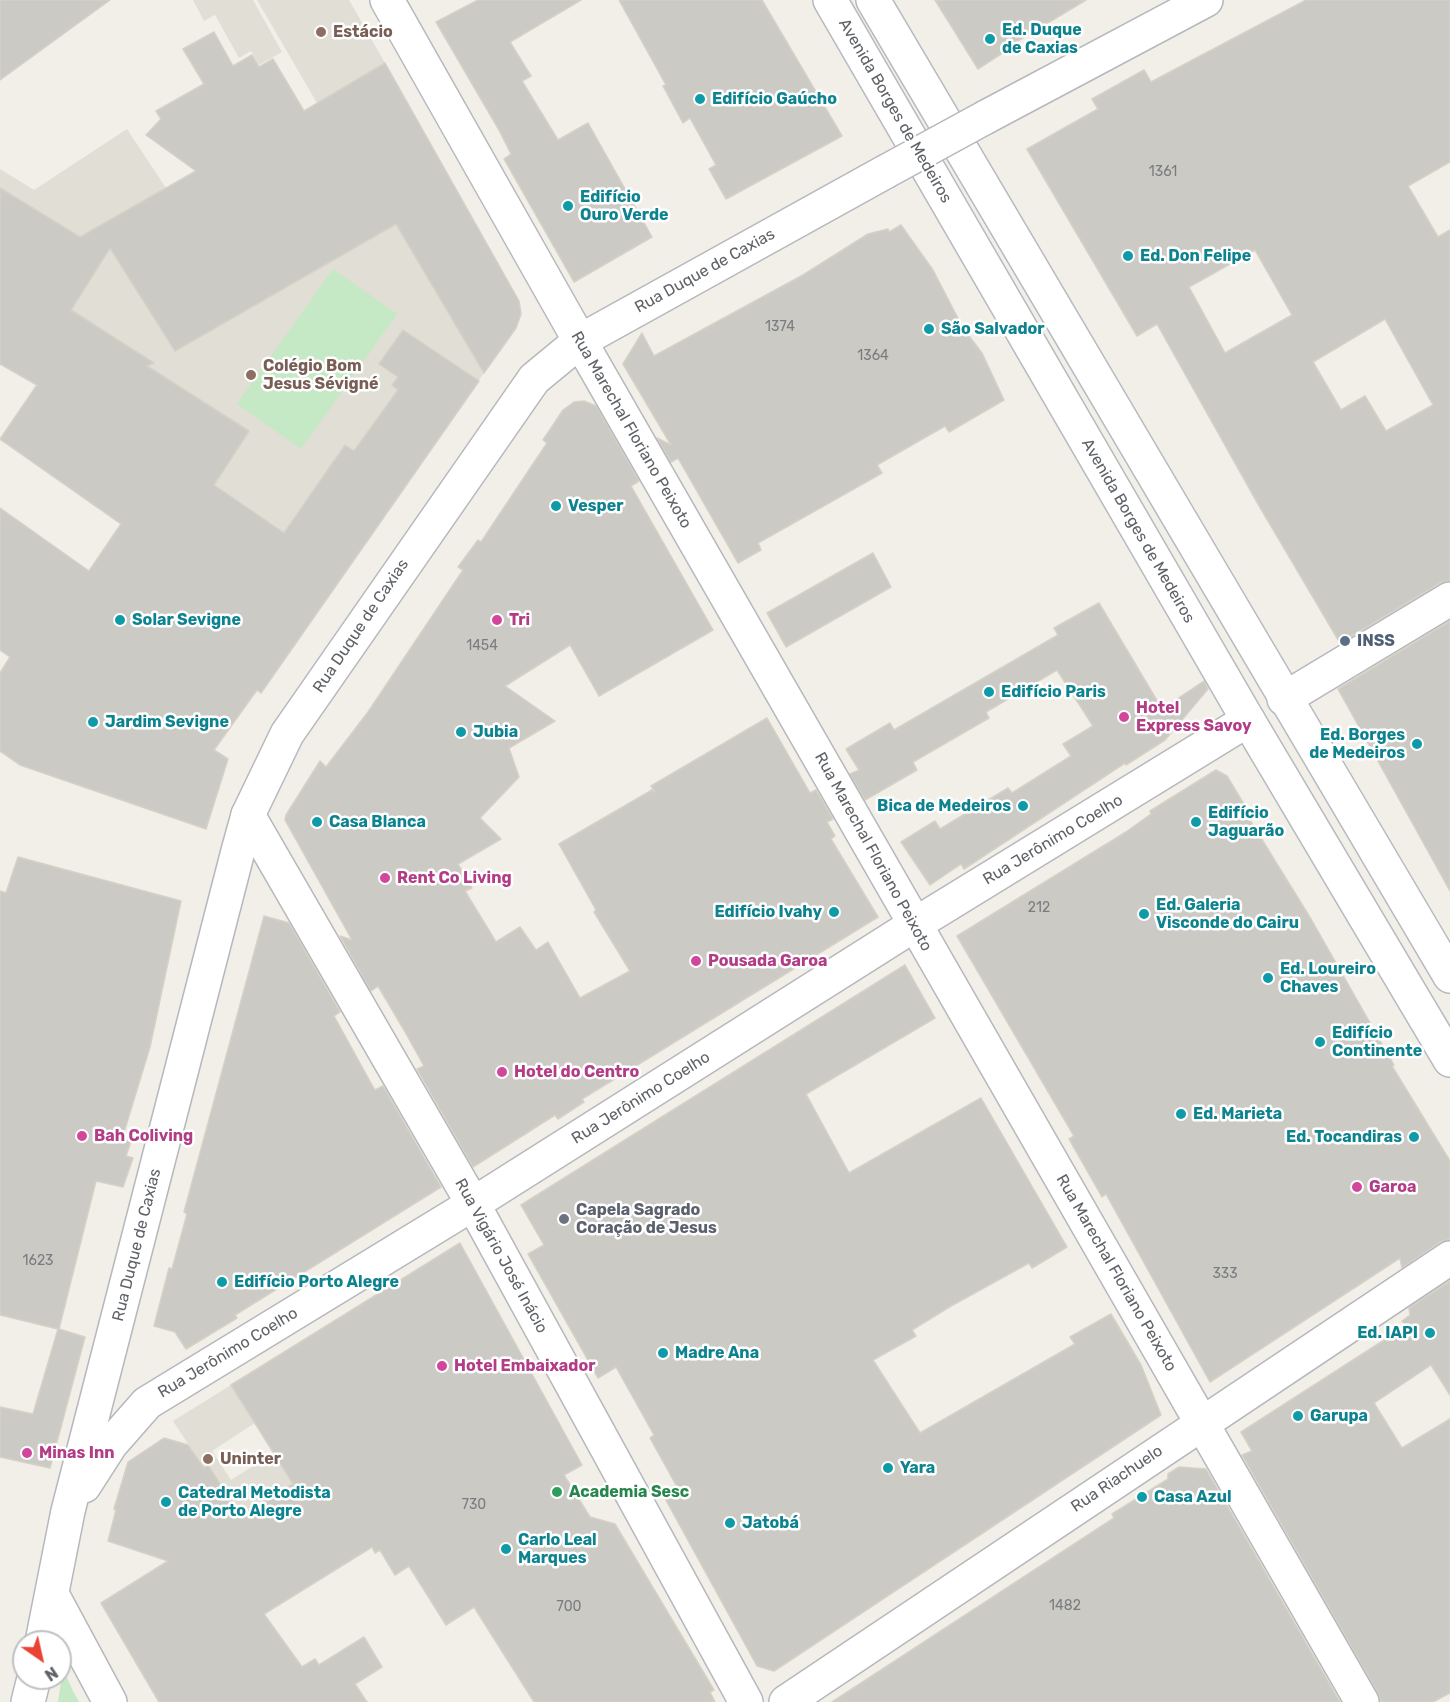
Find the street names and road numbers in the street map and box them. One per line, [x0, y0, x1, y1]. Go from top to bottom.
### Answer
street label: Avenida Borges de Medeiros [834, 15, 956, 207]
street label: Rua Duque de Caxias [632, 225, 778, 317]
street label: Rua Marechal Floriano Peixoto [567, 328, 695, 532]
street label: Avenida Borges de Medeiros [1077, 435, 1199, 627]
street label: Rua Duque de Caxias [309, 556, 413, 696]
street label: Rua Marechal Floriano Peixoto [810, 749, 936, 955]
street label: Rua Jerônimo Coelho [980, 791, 1126, 889]
street label: Rua Jerônimo Coelho [568, 1048, 714, 1148]
street label: Rua Duque de Caxias [109, 1167, 165, 1323]
street label: Rua Marechal Floriano Peixoto [1052, 1171, 1180, 1375]
street label: Rua Vigário José Inácio [450, 1175, 552, 1337]
street label: Rua Jerônimo Coelho [155, 1304, 301, 1402]
street label: Rua Riachuelo [1068, 1441, 1166, 1517]

